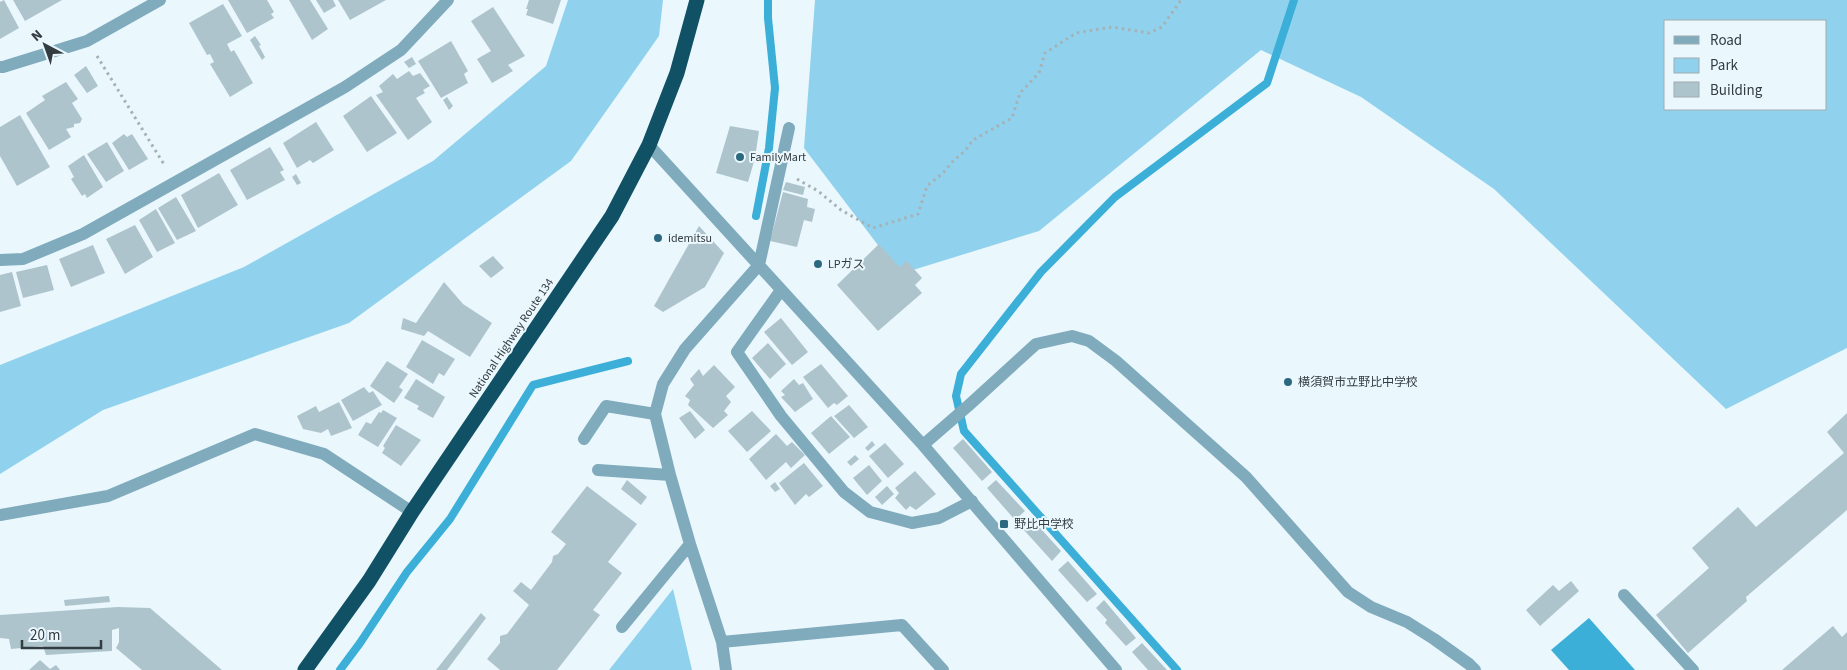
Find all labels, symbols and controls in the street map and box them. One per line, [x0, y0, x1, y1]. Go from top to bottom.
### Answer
north arrow [20, 20, 70, 70]
legend [1664, 20, 1827, 110]
text: N [27, 25, 47, 47]
text: Road [1710, 30, 1742, 51]
text: Park [1710, 55, 1739, 76]
text: Building [1710, 80, 1763, 101]
place label: FamilyMart [750, 149, 806, 166]
marker: FamilyMart [734, 151, 746, 163]
place label: idemitsu [668, 230, 712, 247]
marker: idemitsu [652, 232, 664, 244]
place label: LPガス [828, 256, 865, 273]
marker: LPガス [812, 258, 824, 270]
street label: National Highway Route 134 [465, 275, 558, 401]
place label: 横須賀市立野比中学校 [1298, 374, 1418, 391]
marker: 横須賀市立野比中学校 [1282, 376, 1294, 388]
place label: 野比中学校 [1014, 516, 1074, 533]
marker: 野比中学校 [998, 518, 1010, 530]
scale bar [22, 618, 101, 650]
text: 20 m [30, 625, 60, 646]

